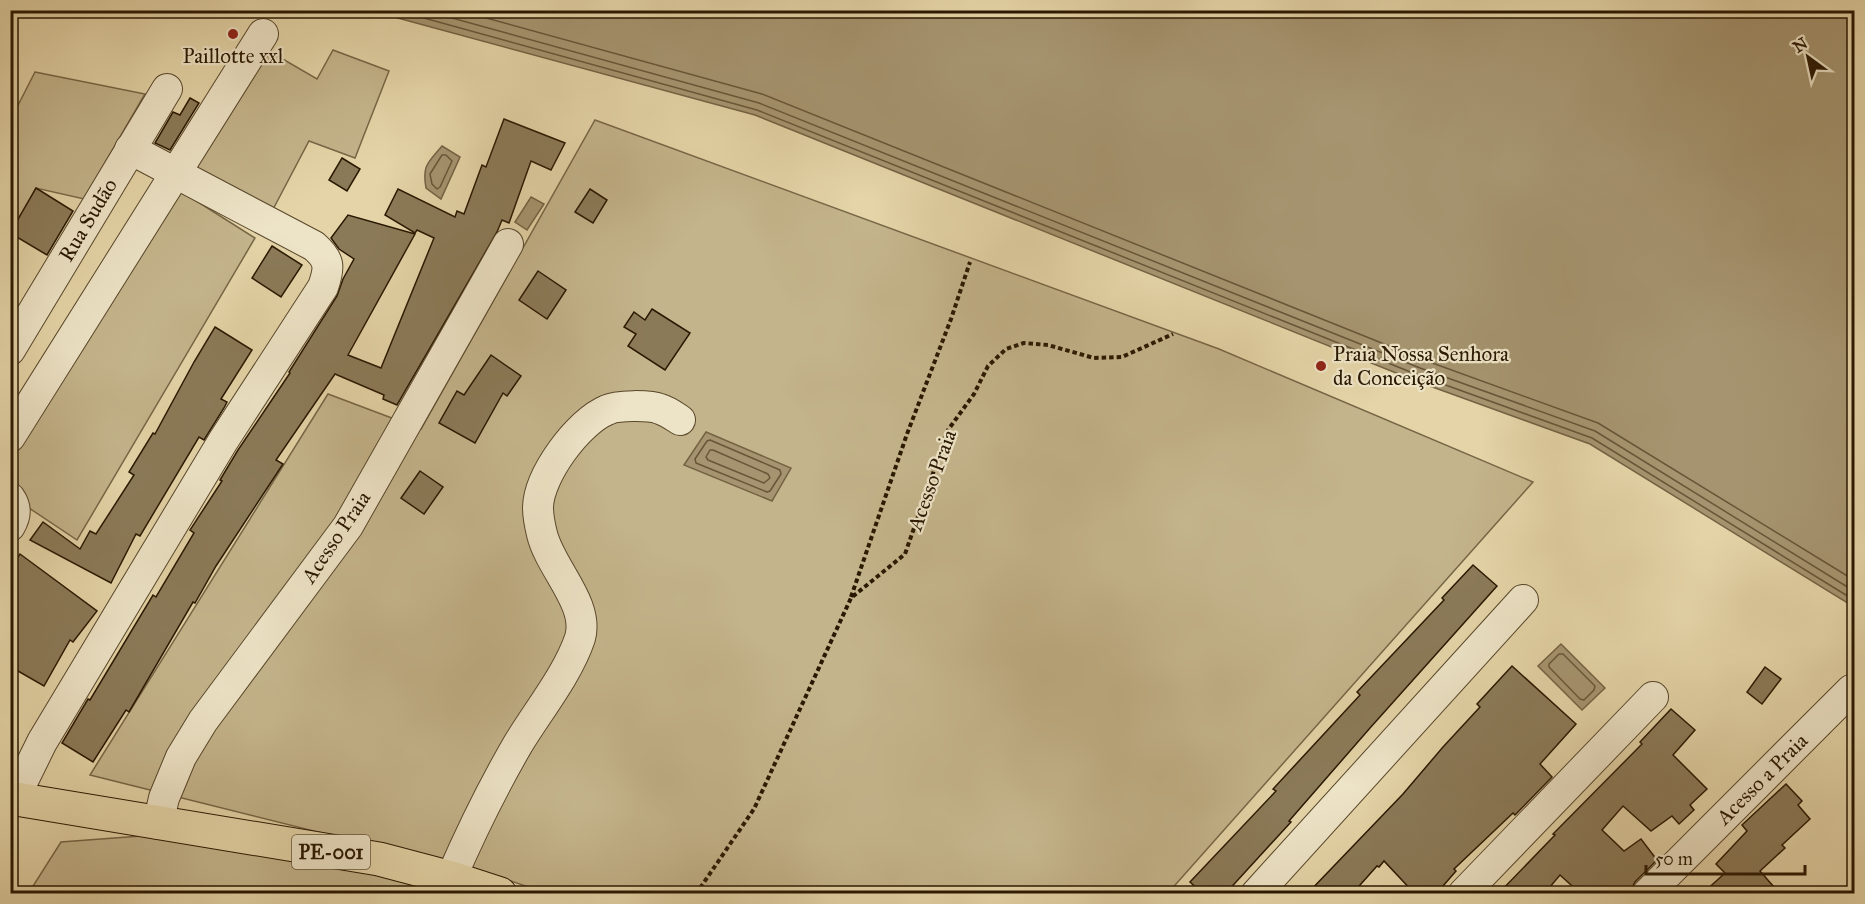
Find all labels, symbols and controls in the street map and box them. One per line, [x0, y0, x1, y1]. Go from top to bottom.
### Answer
marker: Paillotte xxl [226, 27, 240, 41]
north arrow [1778, 27, 1838, 87]
text: N [1789, 33, 1811, 57]
place label: Paillotte xxl [183, 43, 284, 69]
street label: Rua Sudão [53, 173, 123, 266]
place label: Praia Nossa Senhora da Conceição [1333, 341, 1509, 391]
marker: Praia Nossa Senhora da Conceição [1314, 359, 1328, 373]
street label: Acesso Praia [901, 426, 962, 535]
street label: Acesso Praia [295, 486, 376, 589]
street label: Acesso a Praia [1710, 728, 1813, 831]
road number: PE-001 [292, 835, 370, 869]
scale bar [1646, 838, 1805, 876]
text: 50 m [1655, 848, 1693, 870]

